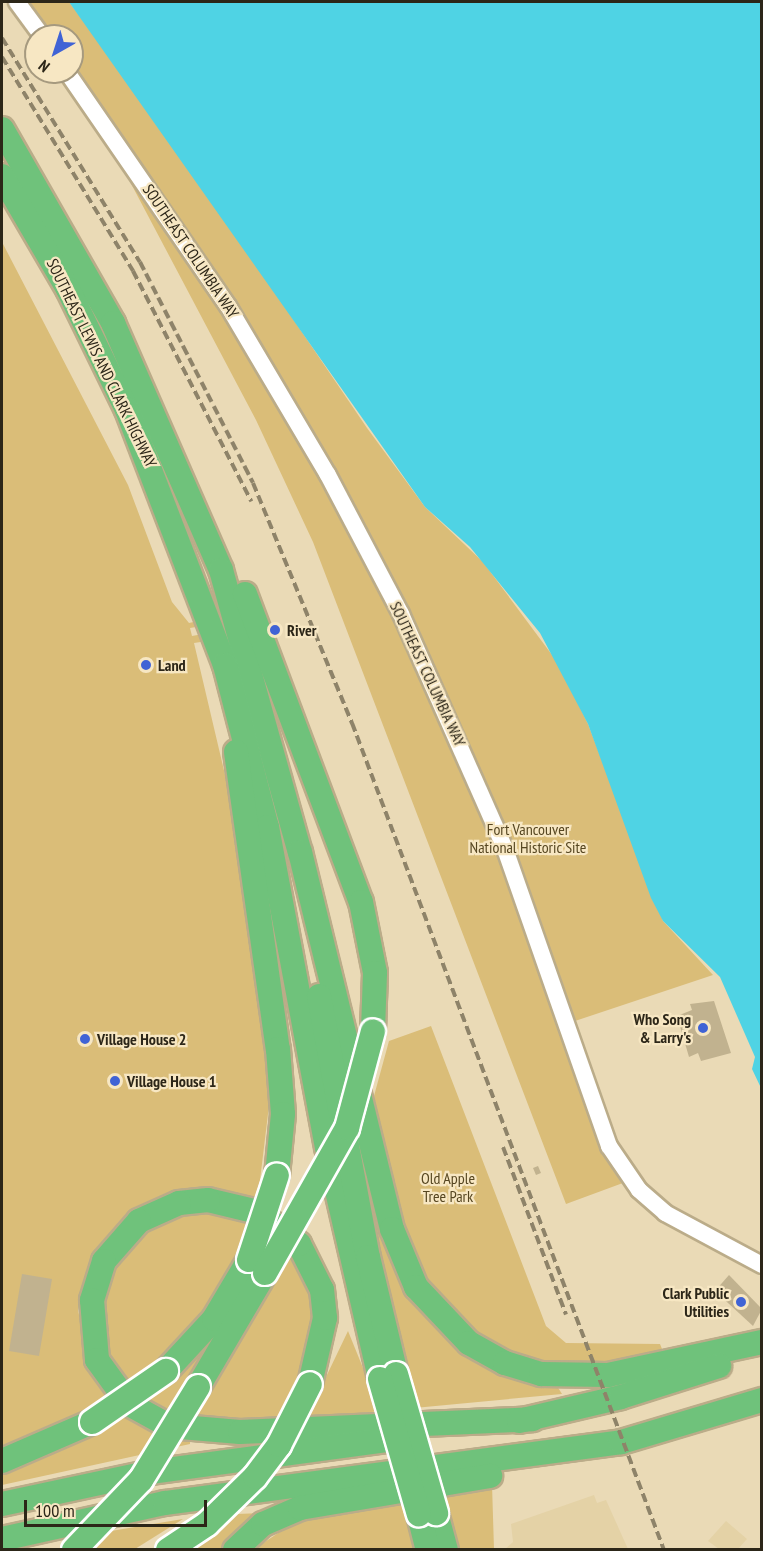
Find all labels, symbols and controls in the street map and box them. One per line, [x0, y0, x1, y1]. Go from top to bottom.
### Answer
north arrow [24, 24, 84, 84]
text: N [34, 56, 54, 77]
street label: SOUTHEAST COLUMBIA WAY [139, 180, 243, 322]
street label: SOUTHEAST LEWIS AND CLARK HIGHWAY [43, 255, 161, 471]
street label: SOUTHEAST COLUMBIA WAY [386, 598, 470, 750]
place label: River [287, 620, 316, 640]
marker: River [268, 623, 282, 637]
place label: Land [158, 655, 186, 675]
marker: Land [139, 658, 153, 672]
park label: Fort Vancouver National Historic Site [469, 819, 587, 857]
place label: Who Song & Larry's [634, 1009, 691, 1047]
marker: Who Song & Larry's [696, 1021, 710, 1035]
place label: Village House 2 [97, 1029, 186, 1049]
marker: Village House 2 [78, 1032, 92, 1046]
place label: Village House 1 [127, 1071, 216, 1091]
marker: Village House 1 [108, 1074, 122, 1088]
park label: Old Apple Tree Park [421, 1168, 475, 1206]
place label: Clark Public Utilities [662, 1283, 729, 1321]
marker: Clark Public Utilities [734, 1295, 748, 1309]
scale bar [27, 1488, 210, 1526]
text: 100 m [35, 1499, 75, 1522]

